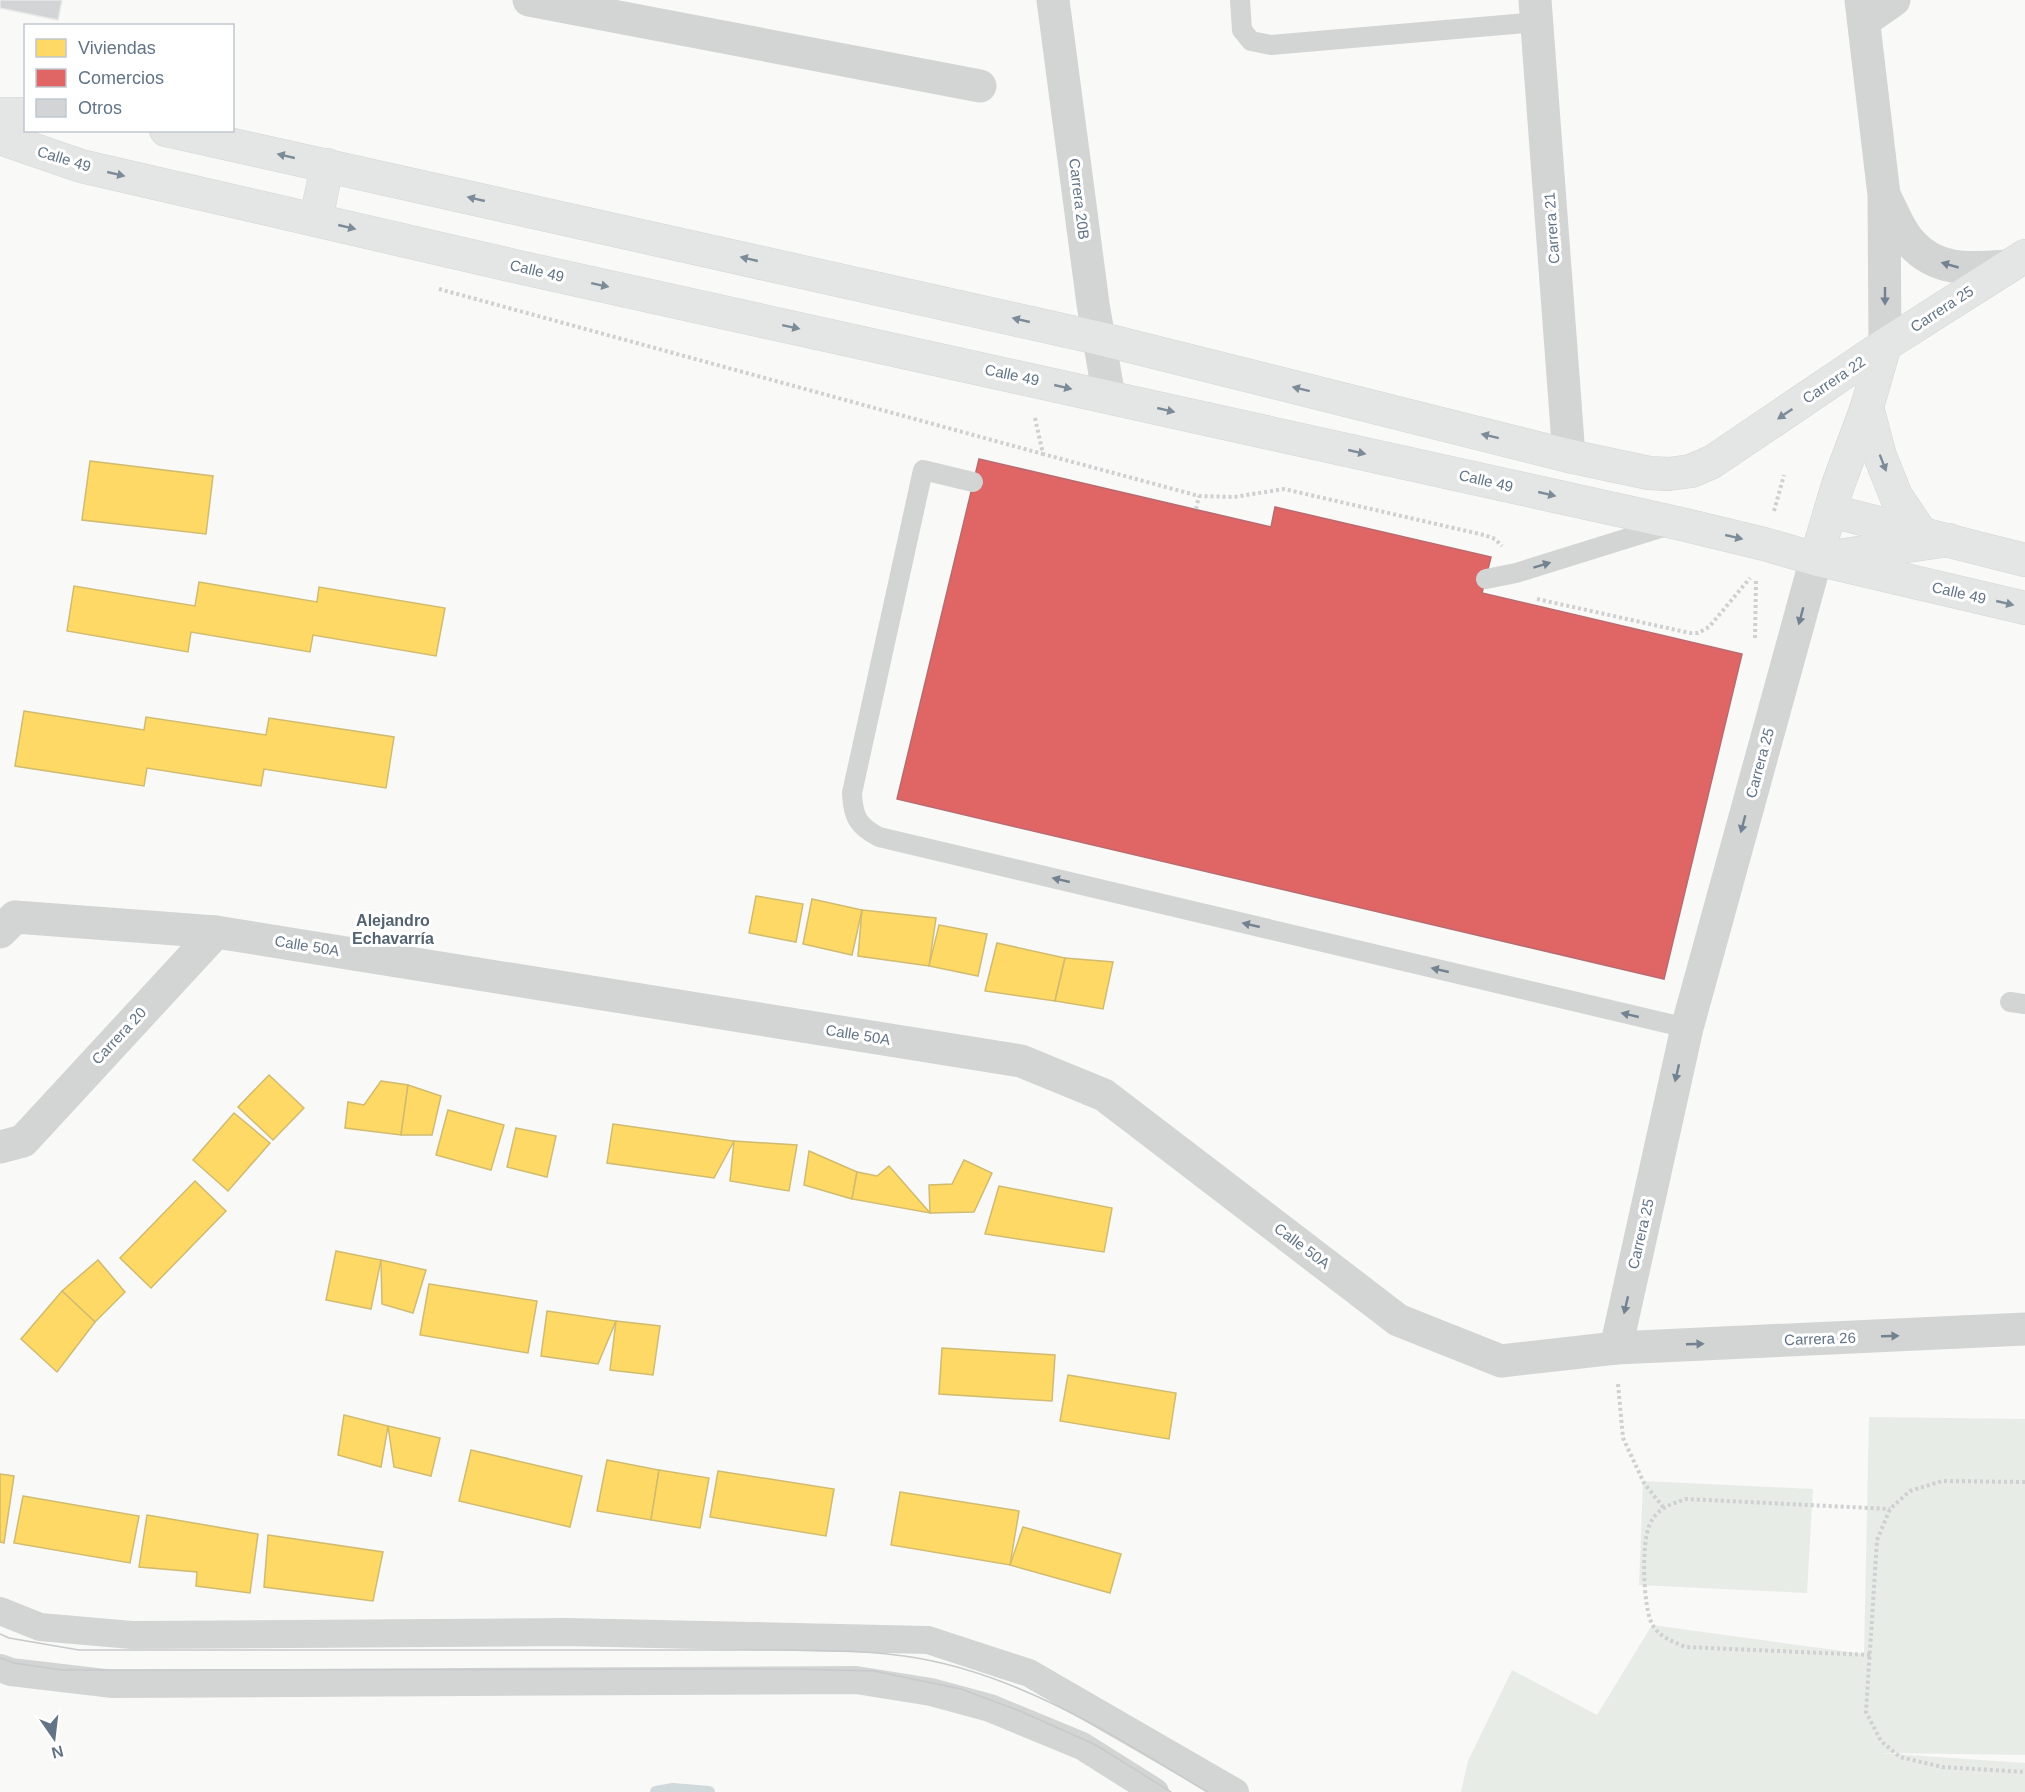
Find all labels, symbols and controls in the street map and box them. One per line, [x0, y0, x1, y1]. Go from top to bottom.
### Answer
legend [24, 24, 234, 132]
text: Viviendas [78, 38, 156, 58]
text: Comercios [78, 68, 164, 88]
text: Otros [78, 98, 122, 118]
street label: Calle 49 [35, 142, 93, 175]
one-way arrow [277, 151, 295, 161]
street label: Carrera 20B [1066, 157, 1093, 241]
one-way arrow [107, 170, 126, 179]
street label: Carrera 21 [1541, 192, 1562, 264]
one-way arrow [467, 193, 486, 203]
one-way arrow [338, 223, 356, 233]
one-way arrow [739, 254, 758, 264]
street label: Calle 49 [508, 256, 566, 285]
one-way arrow [1941, 260, 1959, 269]
one-way arrow [591, 281, 610, 290]
street label: Carrera 25 [1907, 282, 1976, 335]
one-way arrow [1880, 286, 1890, 305]
one-way arrow [1012, 315, 1030, 325]
one-way arrow [782, 322, 800, 332]
street label: Carrera 22 [1799, 352, 1868, 407]
street label: Calle 49 [983, 360, 1041, 389]
one-way arrow [1054, 382, 1073, 392]
one-way arrow [1292, 383, 1310, 393]
one-way arrow [1157, 405, 1176, 415]
one-way arrow [1777, 408, 1793, 420]
one-way arrow [1481, 430, 1499, 440]
one-way arrow [1347, 448, 1366, 457]
one-way arrow [1879, 454, 1888, 472]
street label: Calle 49 [1457, 466, 1515, 495]
one-way arrow [1538, 490, 1556, 500]
one-way arrow [1725, 533, 1744, 542]
one-way arrow [1533, 560, 1551, 569]
street label: Calle 49 [1930, 578, 1988, 607]
one-way arrow [1996, 599, 2014, 609]
one-way arrow [1795, 607, 1805, 625]
street label: Carrera 25 [1742, 726, 1777, 800]
one-way arrow [1738, 815, 1748, 833]
one-way arrow [1052, 875, 1070, 885]
district label: Alejandro Echavarría [352, 912, 434, 947]
one-way arrow [1241, 920, 1260, 929]
street label: Calle 50A [274, 932, 341, 959]
one-way arrow [1431, 965, 1450, 974]
street label: Carrera 20 [88, 1004, 149, 1068]
one-way arrow [1620, 1010, 1639, 1019]
street label: Calle 50A [825, 1021, 892, 1048]
one-way arrow [1672, 1064, 1681, 1083]
street label: Carrera 25 [1624, 1197, 1657, 1271]
street label: Calle 50A [1271, 1219, 1333, 1272]
one-way arrow [1620, 1295, 1630, 1314]
street label: Carrera 26 [1784, 1329, 1856, 1348]
one-way arrow [1881, 1332, 1900, 1341]
one-way arrow [1686, 1340, 1705, 1349]
north arrow [24, 1708, 84, 1768]
text: N [50, 1742, 65, 1762]

